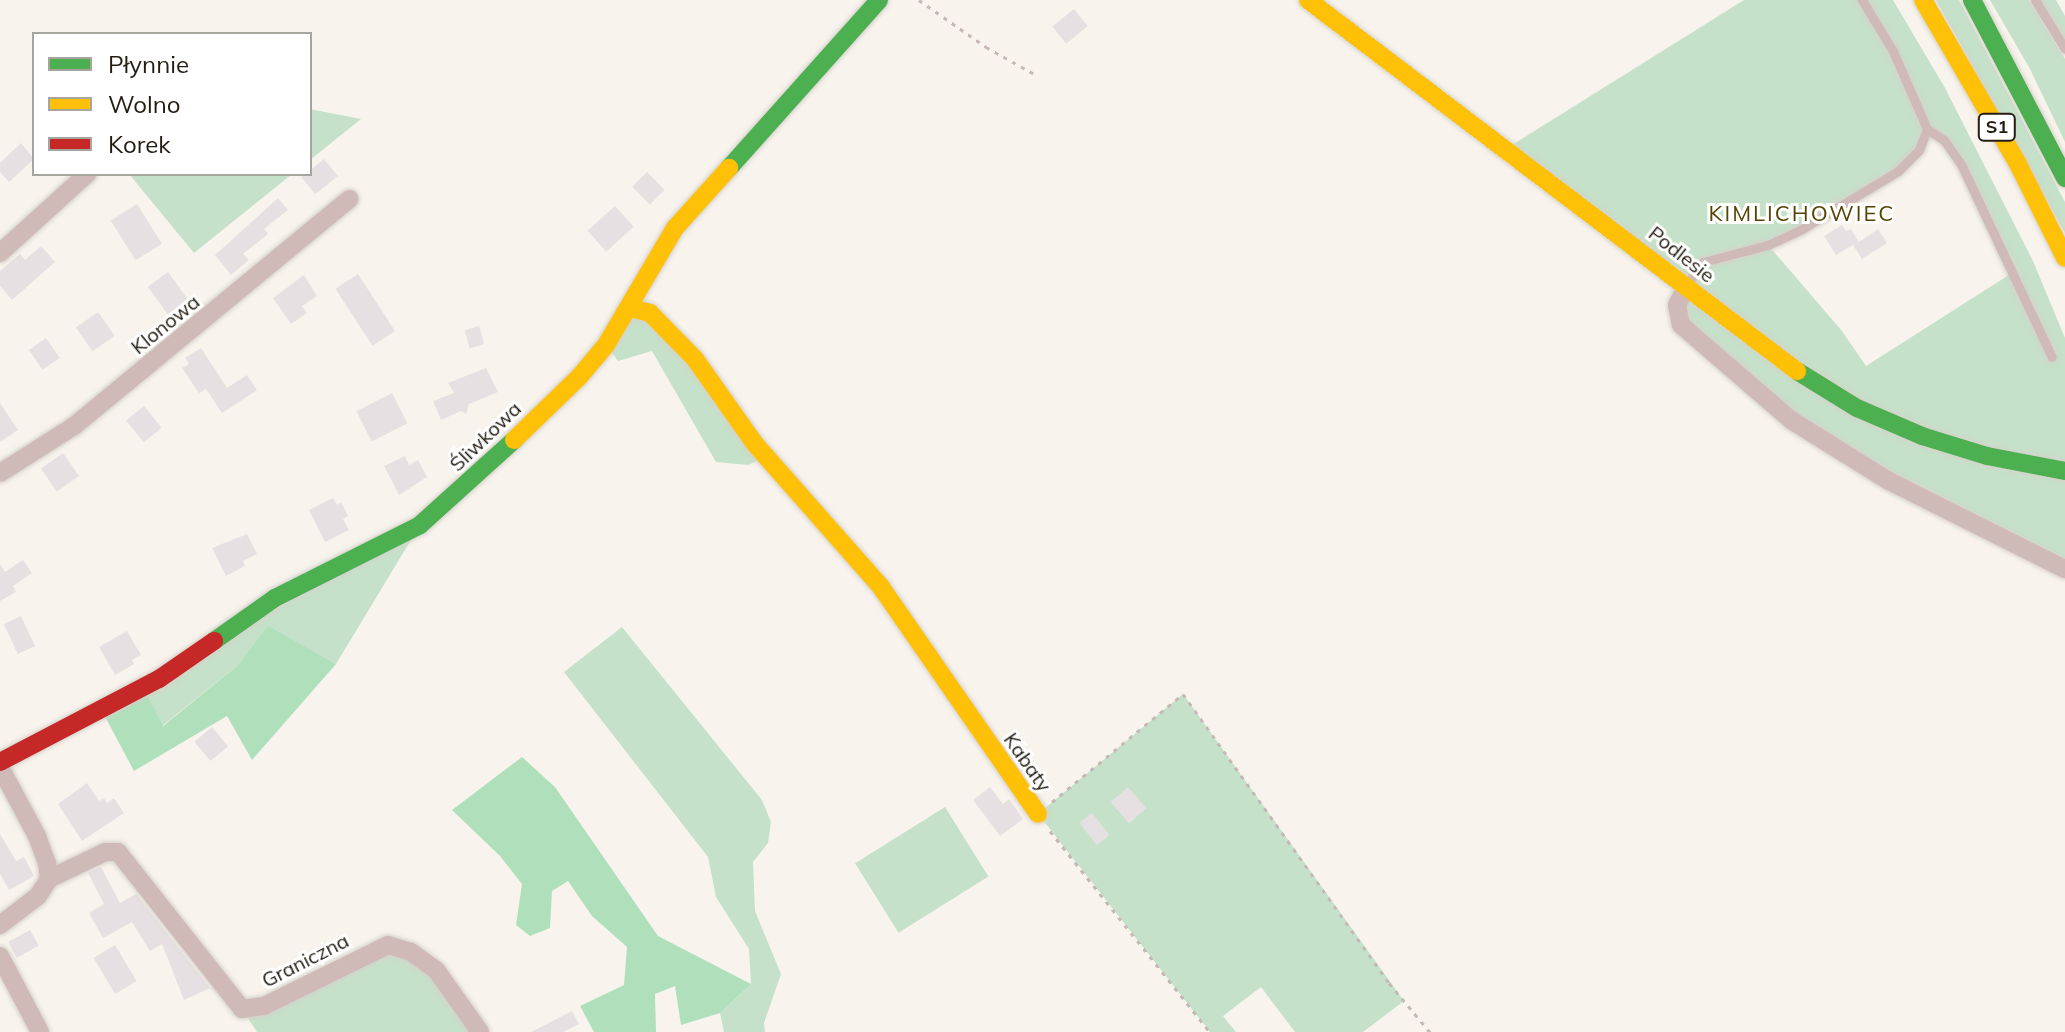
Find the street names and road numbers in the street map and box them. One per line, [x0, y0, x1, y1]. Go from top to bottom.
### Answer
road number: S1 [1977, 113, 2017, 141]
street label: Podlesie [1644, 221, 1720, 287]
street label: Klonowa [126, 289, 204, 359]
street label: Śliwkowa [444, 396, 526, 476]
street label: Kabaty [999, 728, 1057, 796]
street label: Graniczna [258, 928, 352, 992]

